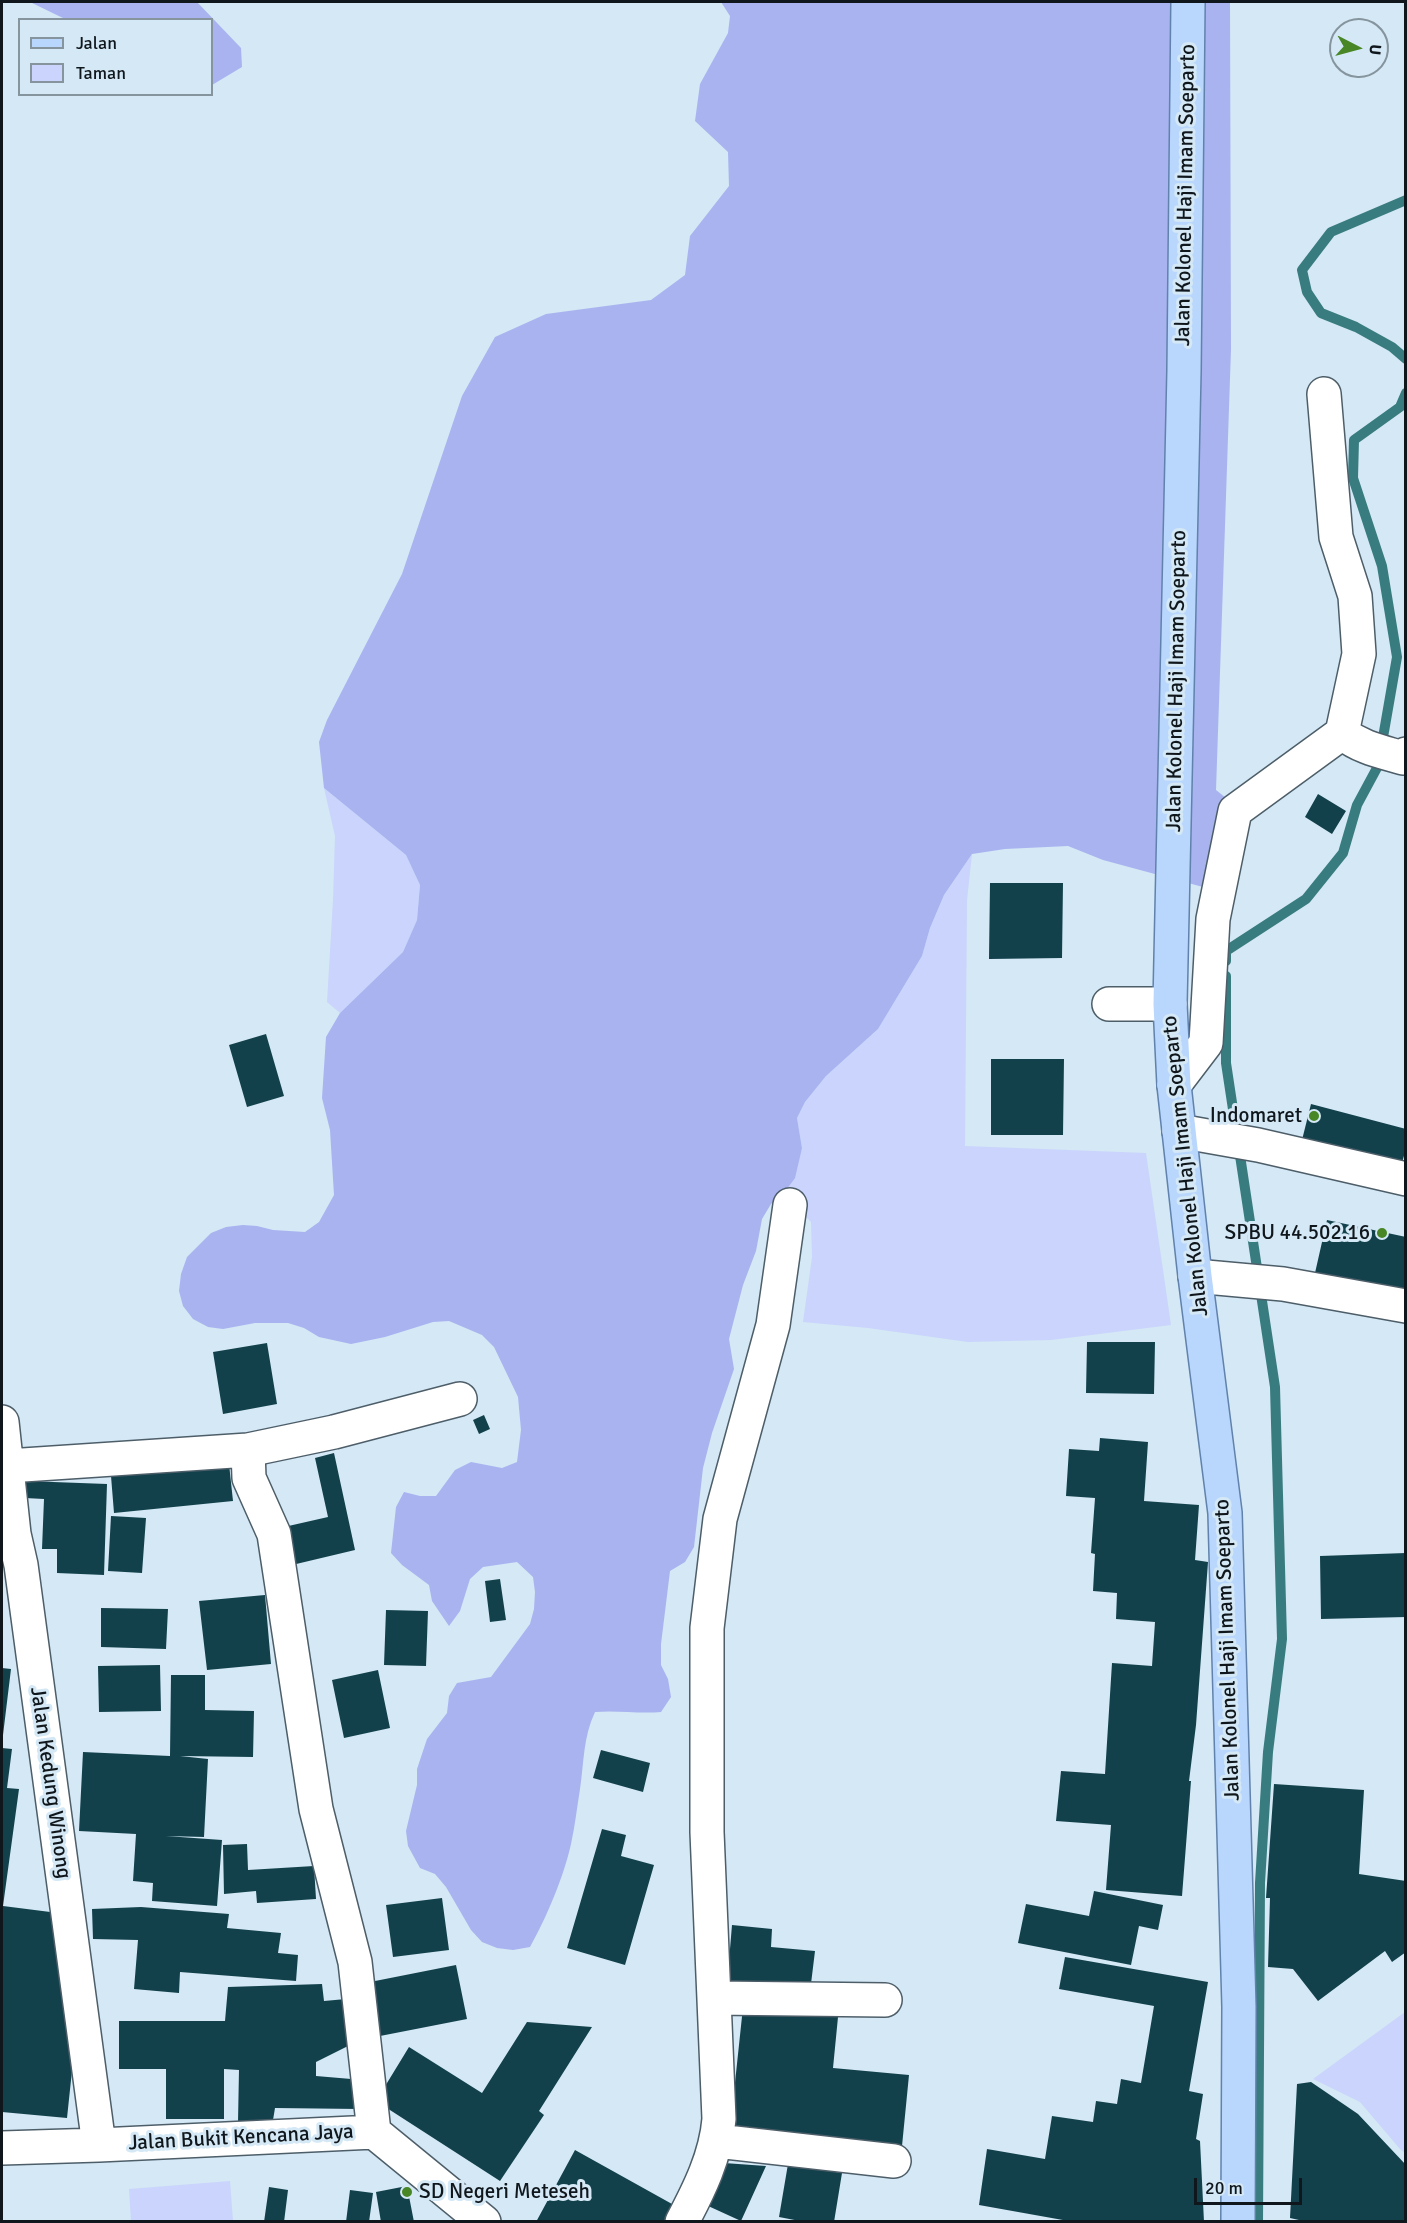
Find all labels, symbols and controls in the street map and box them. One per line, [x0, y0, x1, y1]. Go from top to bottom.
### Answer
legend [18, 18, 213, 96]
north arrow [1329, 18, 1389, 78]
text: Jalan [76, 32, 117, 54]
text: U [1364, 43, 1385, 56]
street label: Jalan Kolonel Haji Imam Soeparto [1171, 44, 1201, 346]
text: Taman [76, 62, 126, 84]
street label: Jalan Kolonel Haji Imam Soeparto [1162, 530, 1192, 832]
street label: Jalan Kolonel Haji Imam Soeparto [1158, 1014, 1214, 1318]
place label: Indomaret [1210, 1103, 1302, 1129]
marker: Indomaret [1307, 1109, 1321, 1123]
place label: SPBU 44.502.16 [1225, 1220, 1370, 1246]
marker: SPBU 44.502.16 [1375, 1226, 1389, 1240]
street label: Jalan Kolonel Haji Imam Soeparto [1210, 1499, 1246, 1801]
street label: Jalan Kedung Winong [24, 1686, 76, 1880]
street label: Jalan Bukit Kencana Jaya [128, 2120, 354, 2156]
scale bar [1197, 2166, 1305, 2204]
text: 20 m [1205, 2177, 1243, 2199]
place label: SD Negeri Meteseh [419, 2179, 590, 2205]
marker: SD Negeri Meteseh [400, 2185, 414, 2199]

